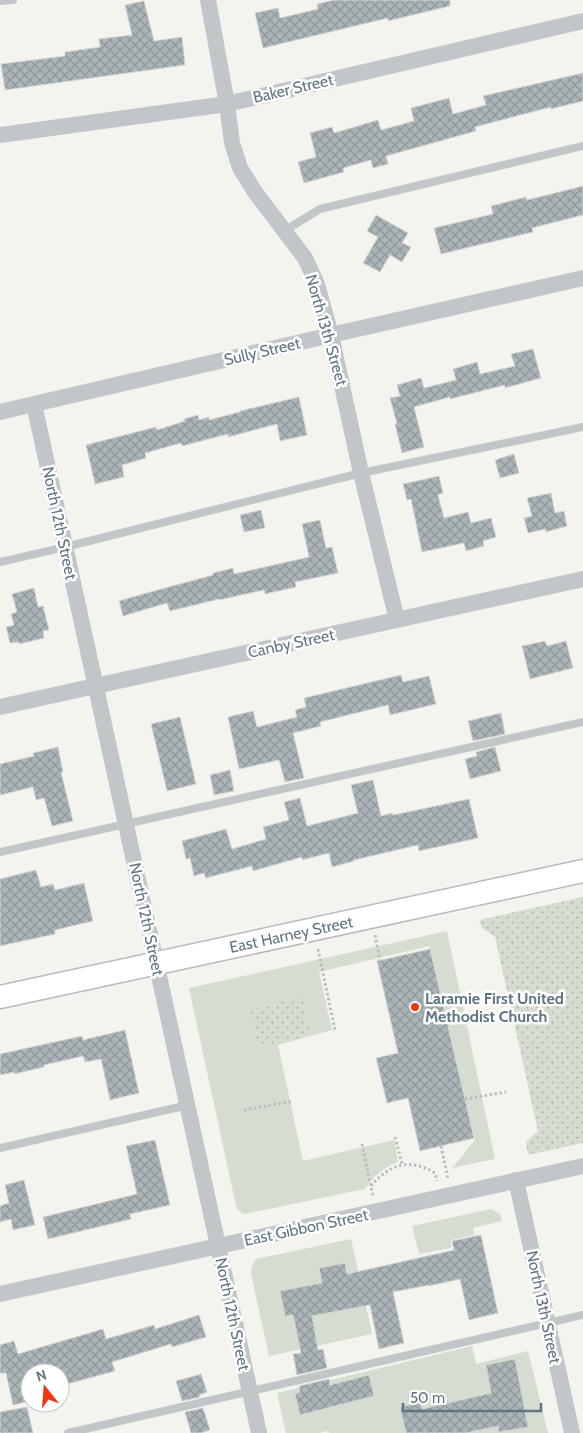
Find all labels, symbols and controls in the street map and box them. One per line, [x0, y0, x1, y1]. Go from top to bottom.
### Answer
street label: Baker Street [251, 70, 336, 107]
street label: North 13th Street [302, 272, 352, 389]
street label: Sully Street [222, 333, 303, 370]
street label: North 12th Street [38, 465, 81, 582]
street label: Canby Street [246, 625, 337, 662]
street label: North 12th Street [125, 861, 168, 978]
street label: East Harney Street [228, 912, 355, 957]
place label: Laramie First United Methodist Church [425, 989, 564, 1026]
marker: Laramie First United Methodist Church [409, 1001, 421, 1013]
street label: East Gibbon Street [242, 1205, 371, 1250]
street label: North 13th Street [522, 1249, 565, 1366]
street label: North 12th Street [211, 1256, 254, 1373]
north arrow [20, 1363, 70, 1413]
text: N [34, 1366, 49, 1386]
scale bar [403, 1380, 540, 1412]
text: 50 m [410, 1389, 445, 1407]

